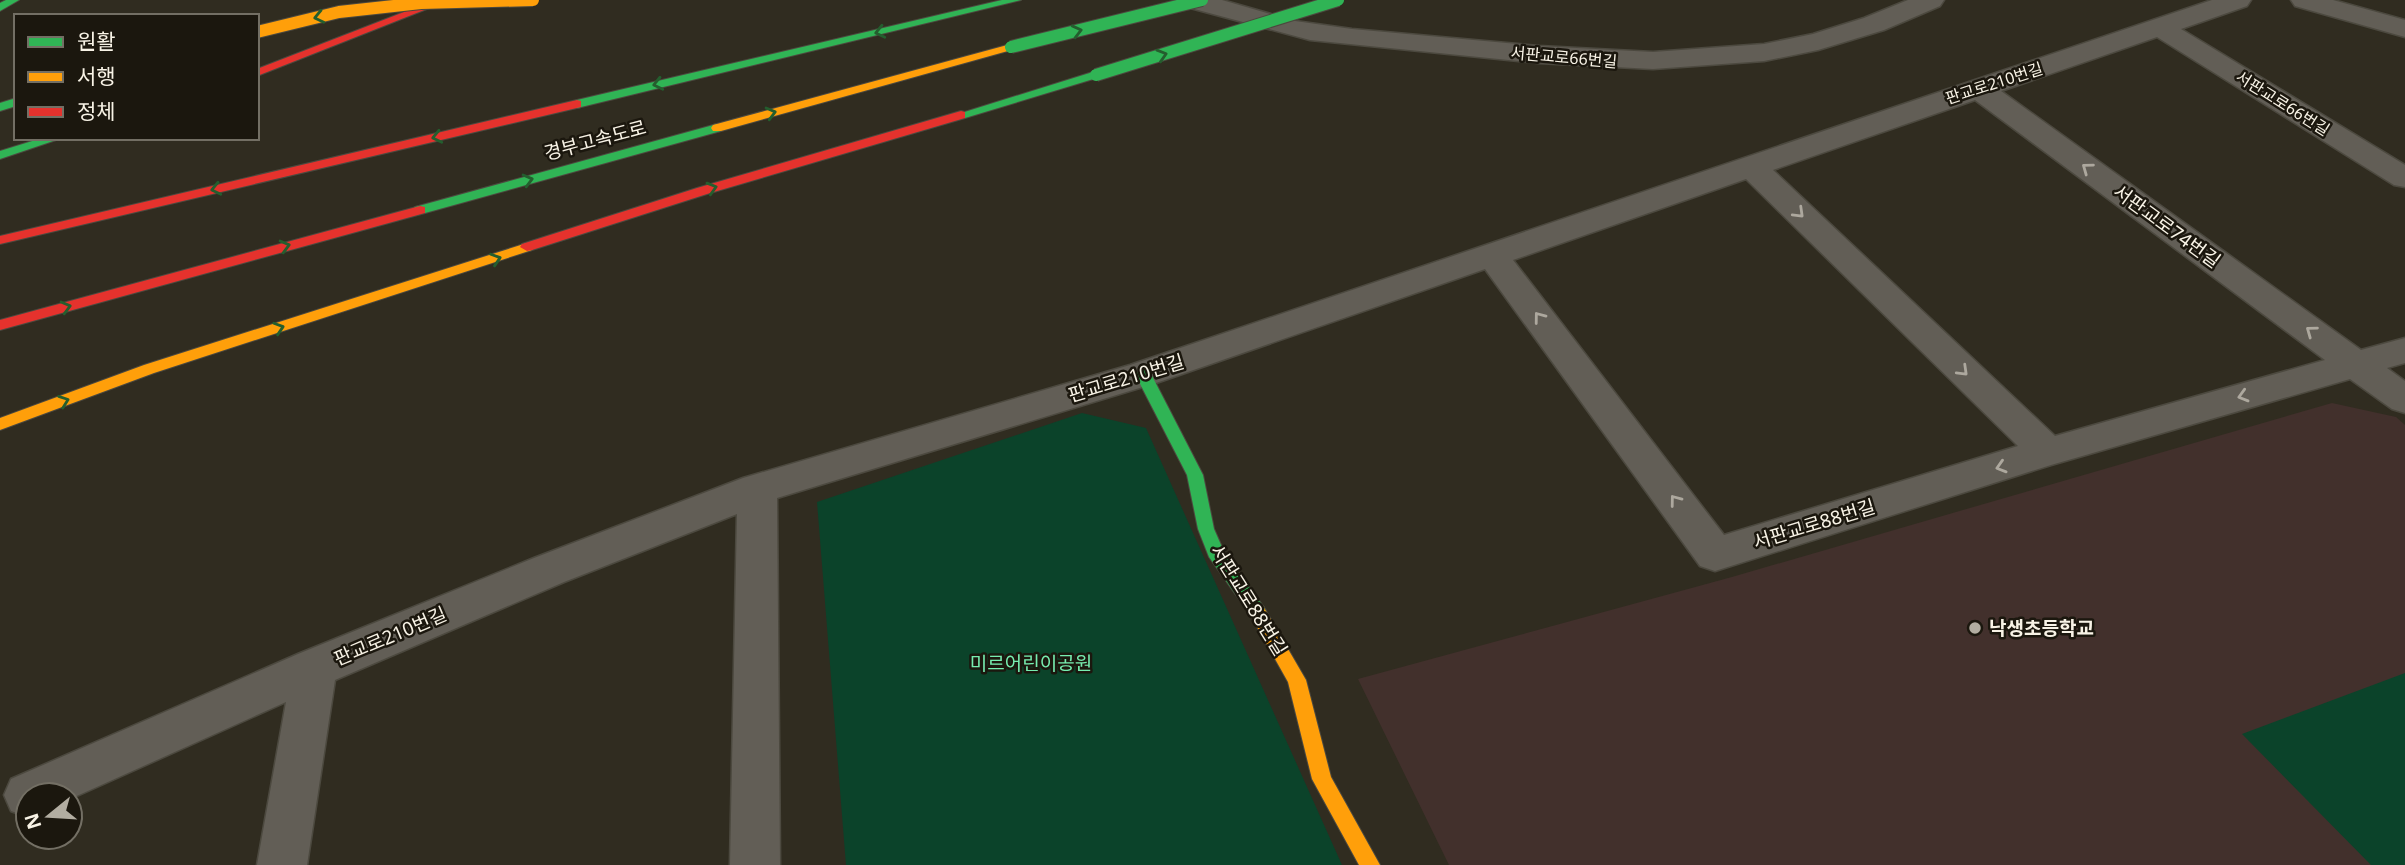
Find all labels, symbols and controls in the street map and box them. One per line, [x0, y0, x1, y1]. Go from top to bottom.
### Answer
one-way arrow [313, 9, 325, 23]
legend [14, 14, 259, 140]
one-way arrow [874, 24, 886, 38]
one-way arrow [1071, 25, 1083, 39]
text: 원활 [77, 27, 116, 55]
street label: 서판교로66번길 [1510, 41, 1618, 73]
one-way arrow [1155, 48, 1167, 63]
street label: 판교로210번길 [1943, 57, 2045, 109]
text: 서행 [77, 62, 116, 90]
street label: 서판교로66번길 [2232, 65, 2334, 141]
one-way arrow [652, 76, 664, 90]
text: 정체 [77, 97, 116, 125]
one-way arrow [765, 107, 777, 121]
street label: 경부고속도로 [541, 114, 649, 166]
one-way arrow [431, 128, 443, 143]
one-way arrow [2082, 164, 2095, 176]
one-way arrow [522, 173, 534, 188]
street label: 서판교로74번길 [2108, 178, 2226, 274]
one-way arrow [210, 181, 222, 195]
one-way arrow [706, 181, 718, 196]
one-way arrow [1791, 204, 1804, 217]
one-way arrow [279, 240, 291, 255]
one-way arrow [490, 253, 502, 267]
one-way arrow [60, 300, 72, 315]
one-way arrow [1534, 312, 1547, 325]
one-way arrow [273, 322, 285, 336]
one-way arrow [2306, 327, 2319, 339]
street label: 판교로210번길 [1065, 348, 1187, 408]
one-way arrow [1955, 362, 1968, 375]
one-way arrow [2237, 387, 2249, 402]
one-way arrow [57, 395, 69, 409]
one-way arrow [1995, 458, 2007, 473]
street label: 서판교로88번길 [1750, 493, 1878, 555]
one-way arrow [1670, 495, 1683, 507]
street label: 서판교로88번길 [1204, 539, 1294, 661]
street label: 판교로210번길 [330, 601, 450, 671]
place label: 낙생초등학교 [1989, 615, 2094, 641]
marker: 낙생초등학교 [1967, 620, 1983, 636]
park label: 미르어린이공원 [970, 650, 1092, 676]
north arrow [14, 781, 84, 851]
text: N [18, 810, 48, 833]

